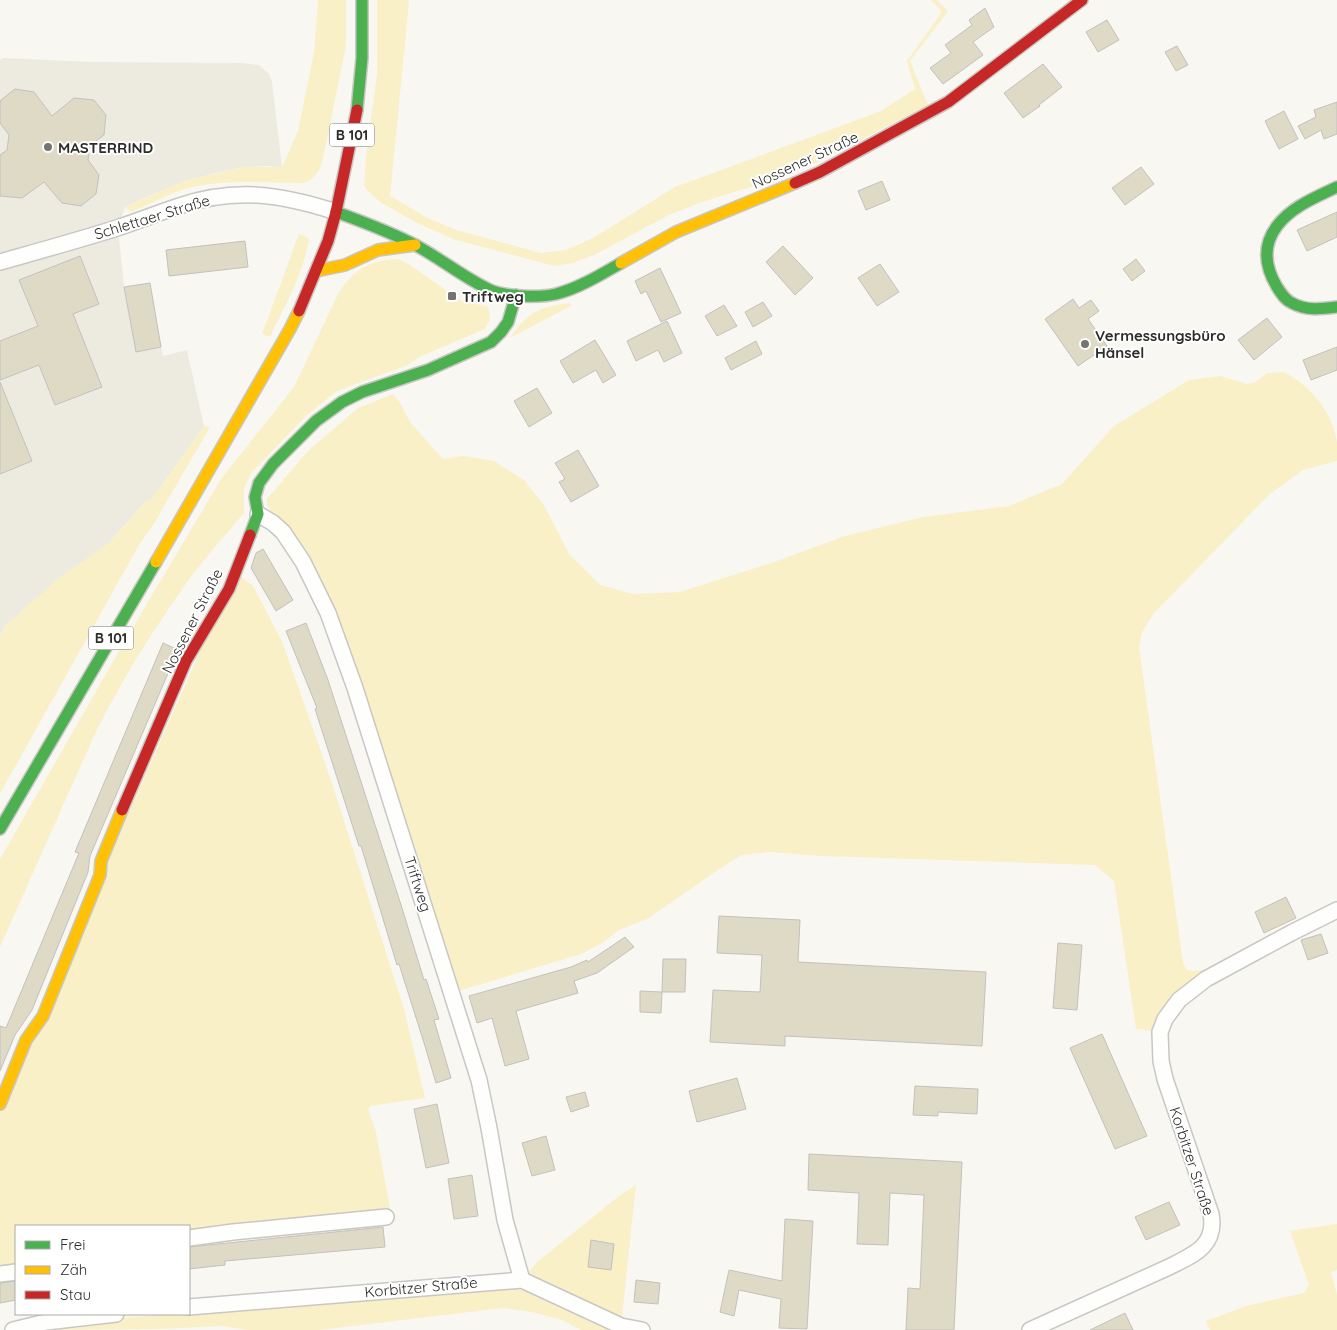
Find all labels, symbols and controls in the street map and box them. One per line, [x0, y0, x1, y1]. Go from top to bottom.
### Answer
road number: B 101 [330, 124, 374, 146]
street label: Nossener Straße [749, 127, 861, 193]
place label: MASTERRIND [58, 138, 154, 157]
marker: MASTERRIND [42, 141, 54, 153]
street label: Schlettaer Straße [92, 190, 212, 244]
place label: Triftweg [462, 287, 524, 306]
marker: Triftweg [446, 290, 458, 302]
place label: Vermessungsbüro Hänsel [1095, 326, 1226, 362]
marker: Vermessungsbüro Hänsel [1079, 338, 1091, 350]
street label: Nossener Straße [157, 565, 227, 677]
road number: B 101 [88, 626, 134, 650]
street label: Triftweg [400, 854, 436, 914]
street label: Korbitzer Straße [1165, 1104, 1219, 1218]
legend [15, 1225, 190, 1315]
text: Frei [60, 1235, 86, 1254]
text: Zäh [60, 1260, 87, 1279]
street label: Korbitzer Straße [364, 1273, 478, 1301]
text: Stau [60, 1285, 91, 1304]

